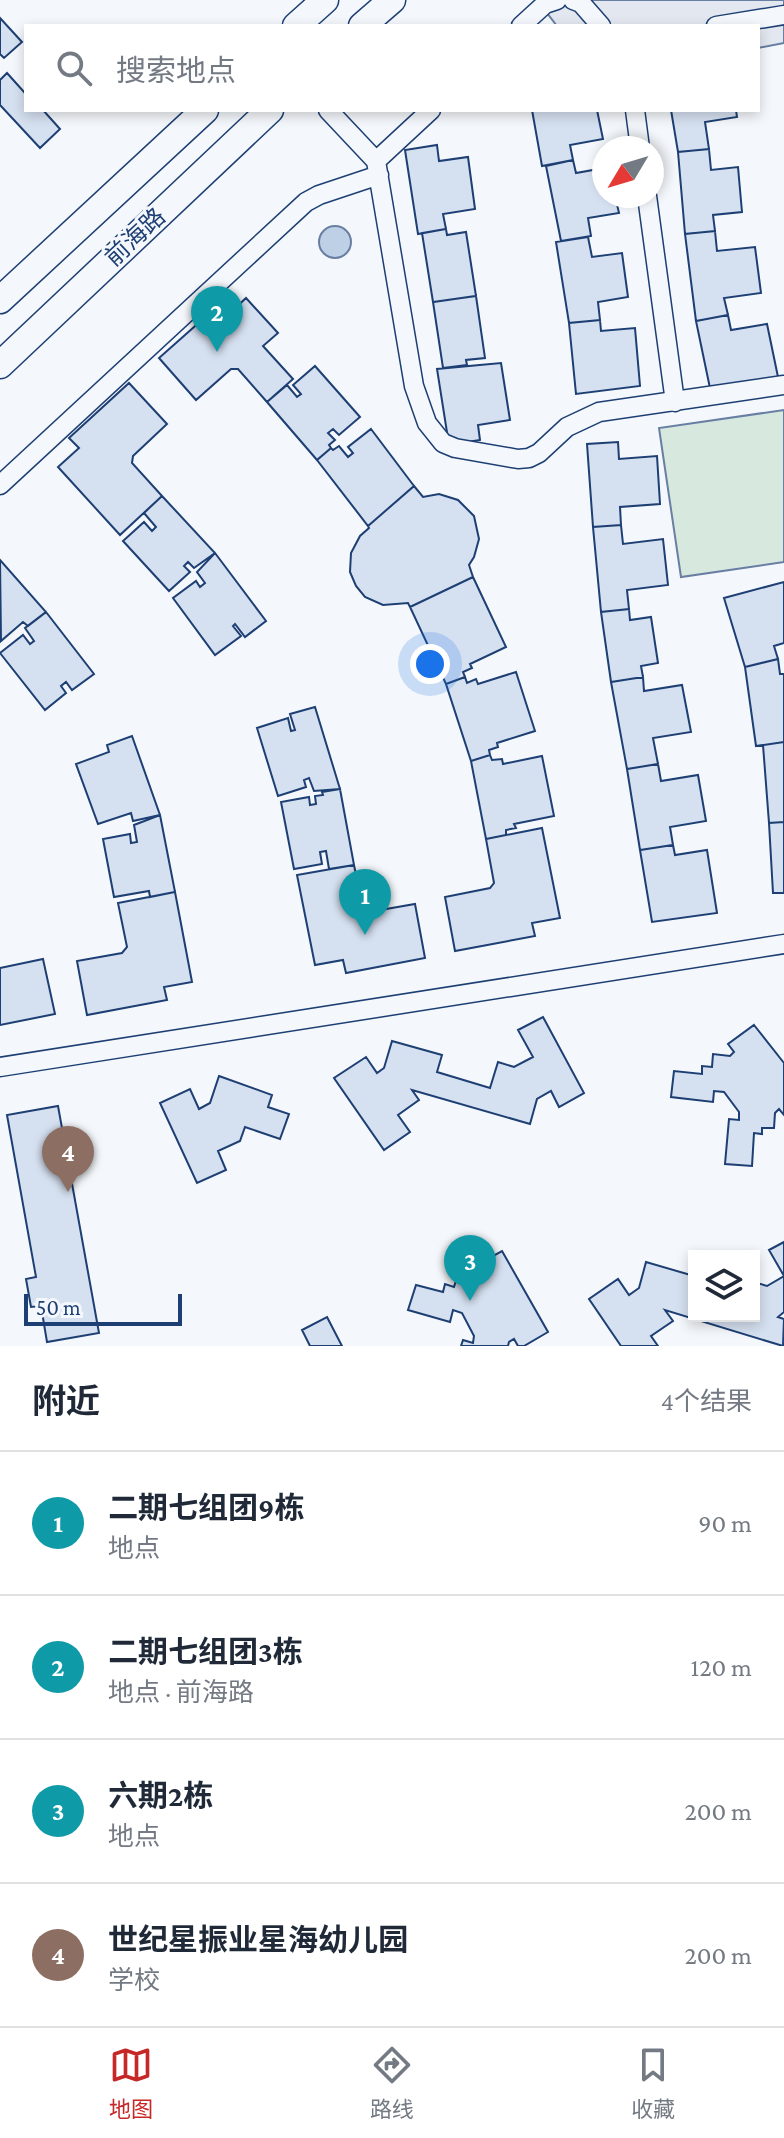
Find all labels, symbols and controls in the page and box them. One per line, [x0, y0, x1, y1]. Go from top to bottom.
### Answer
search box [24, 24, 760, 112]
icon: search [52, 46, 96, 90]
text: 搜索地点 [116, 54, 236, 87]
north arrow [592, 136, 664, 208]
street label: 前海路 [99, 202, 170, 271]
pin: 2 [191, 286, 243, 352]
your location [410, 644, 450, 684]
pin: 1 [339, 869, 391, 935]
pin: 4 [42, 1126, 94, 1192]
pin: 3 [444, 1235, 496, 1301]
map controls [688, 1250, 760, 1322]
button: layers [688, 1250, 760, 1322]
scale bar [24, 1290, 182, 1326]
text: 50 m [36, 1295, 81, 1320]
text: 附近 [32, 1383, 100, 1420]
text: 4个结果 [661, 1387, 752, 1416]
text: 二期七组团9栋 [108, 1491, 304, 1524]
text: 1 [53, 1509, 63, 1538]
text: 90 m [698, 1509, 752, 1538]
text: 地点 [108, 1534, 160, 1563]
text: 二期七组团3栋 [108, 1635, 303, 1668]
text: 2 [51, 1653, 65, 1682]
text: 120 m [691, 1653, 752, 1682]
text: 地点 · 前海路 [108, 1678, 254, 1707]
text: 六期2栋 [108, 1779, 213, 1812]
text: 3 [52, 1797, 64, 1826]
text: 200 m [684, 1797, 752, 1826]
text: 地点 [108, 1822, 160, 1851]
text: 世纪星振业星海幼儿园 [108, 1923, 408, 1956]
text: 4 [51, 1941, 65, 1970]
text: 200 m [684, 1941, 752, 1970]
text: 学校 [108, 1966, 160, 1995]
tab: 地图 [109, 2043, 153, 2123]
tab: 路线 [370, 2043, 414, 2123]
tab: 收藏 [631, 2043, 675, 2123]

